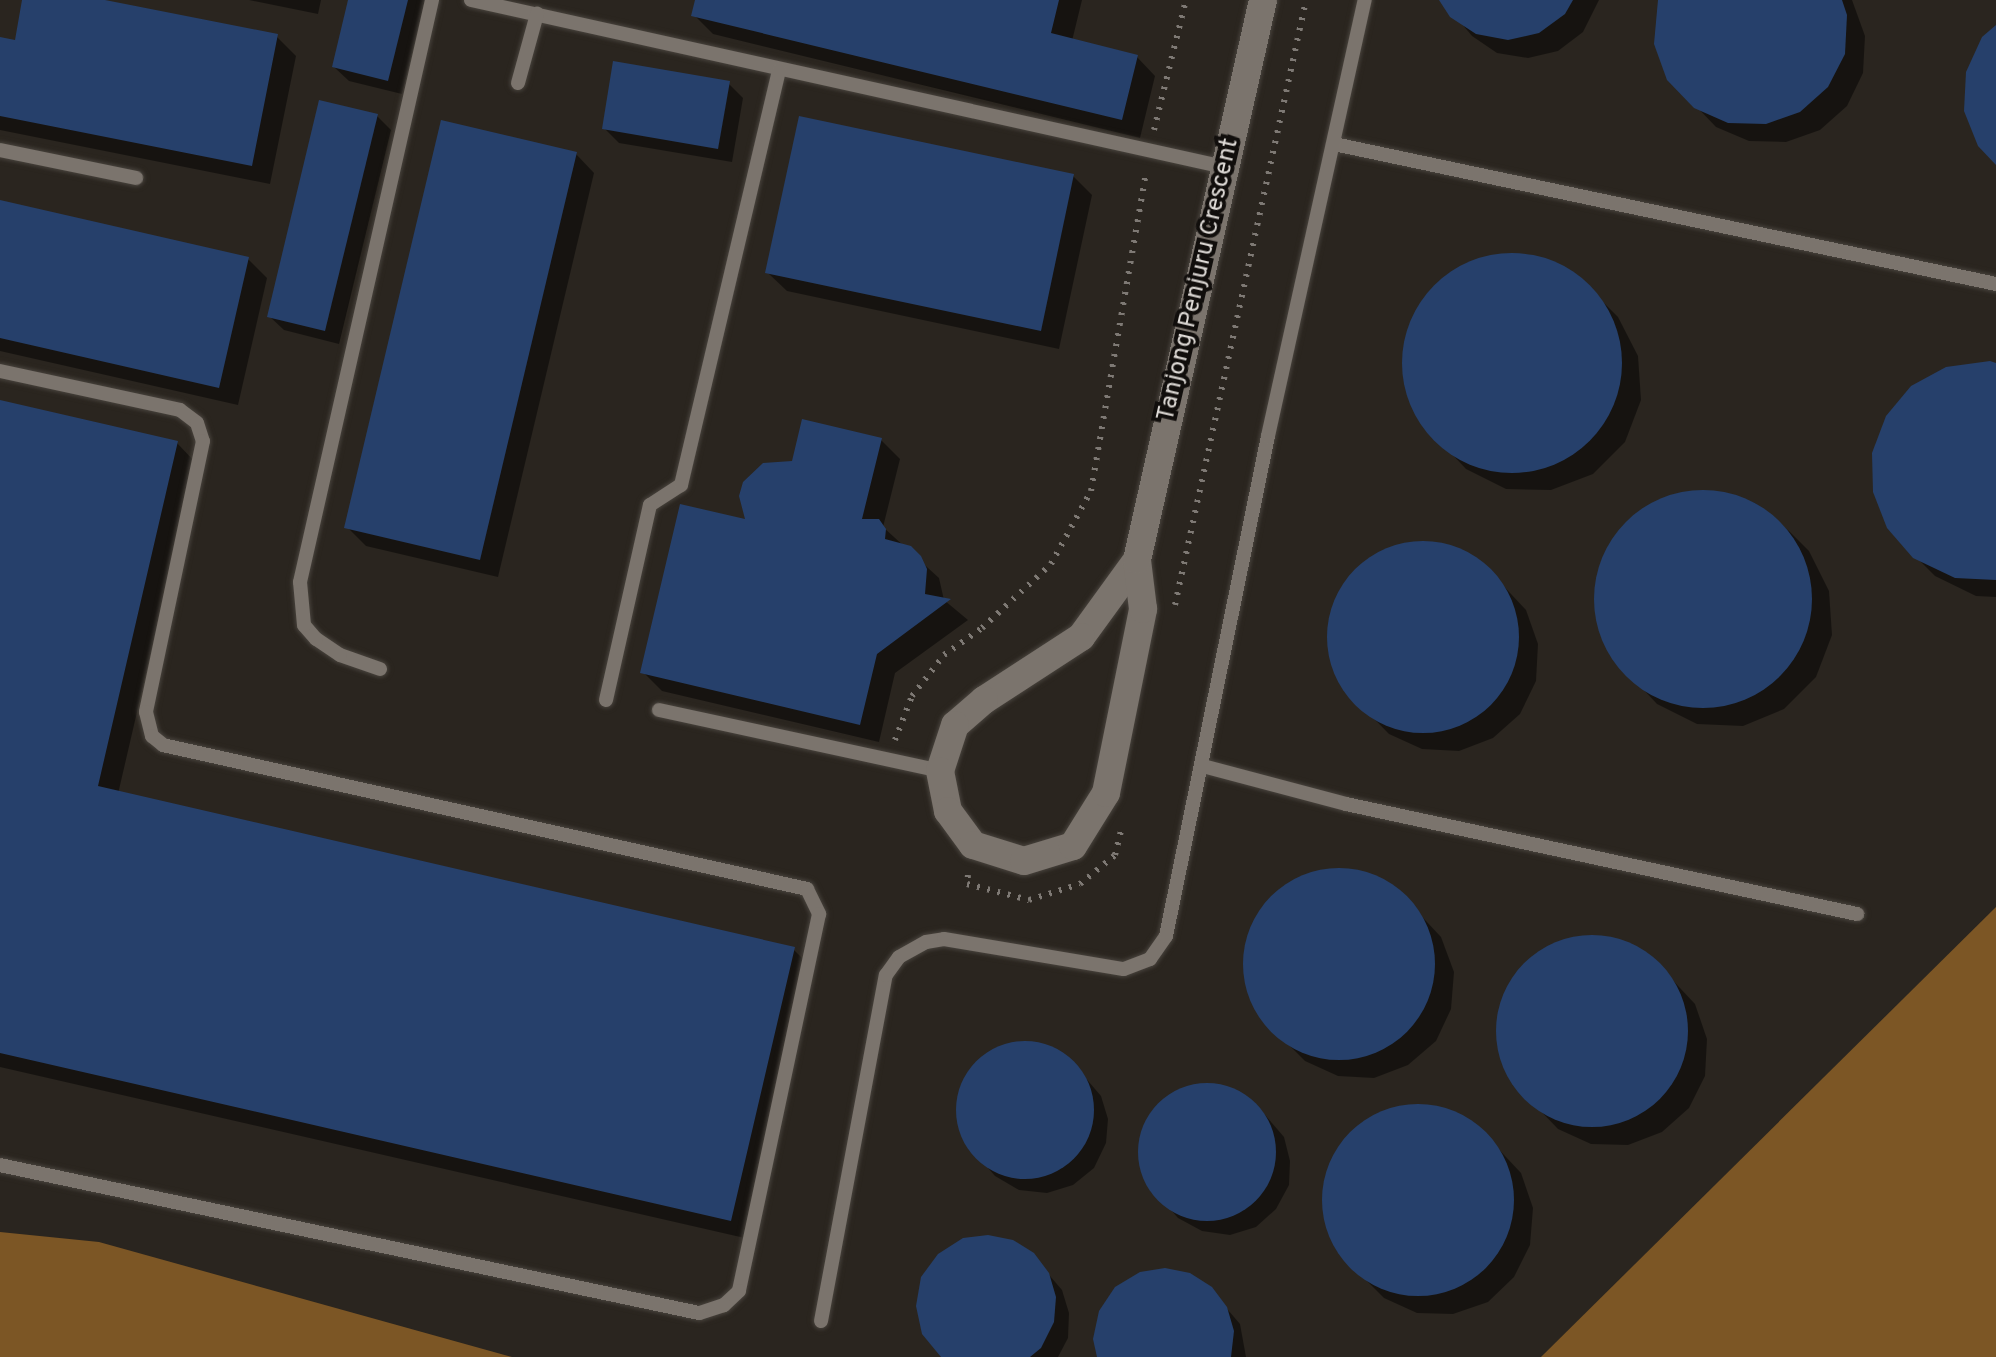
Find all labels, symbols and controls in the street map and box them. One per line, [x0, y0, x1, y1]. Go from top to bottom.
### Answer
street label: Tanjong Penjuru Crescent [1152, 135, 1246, 425]

